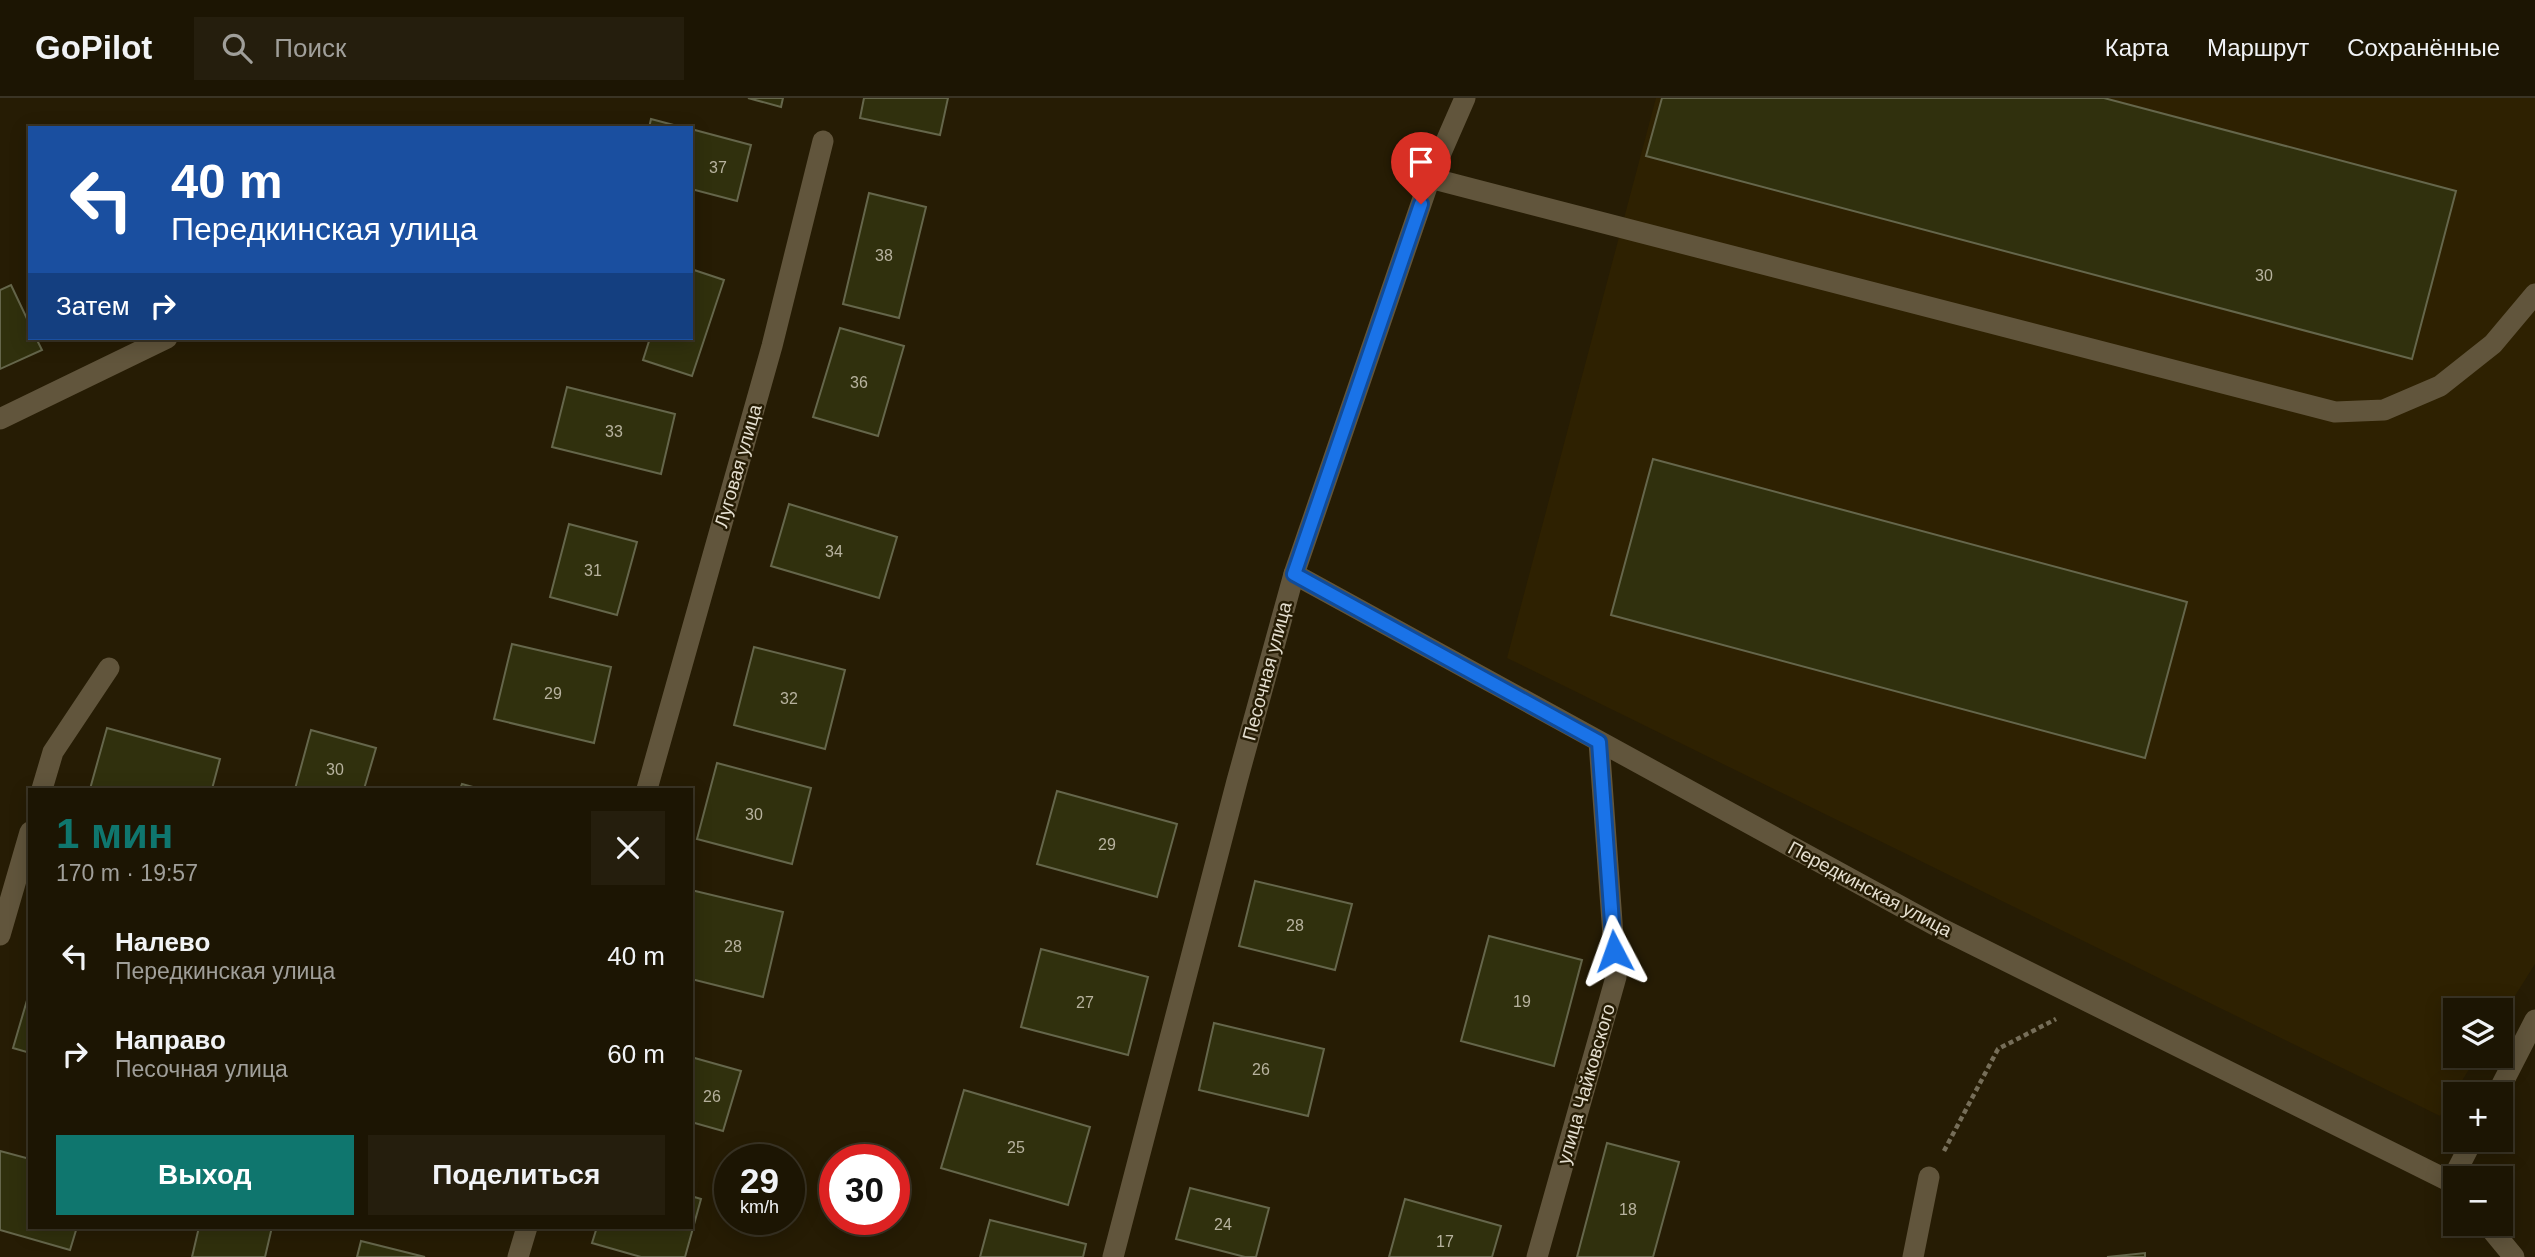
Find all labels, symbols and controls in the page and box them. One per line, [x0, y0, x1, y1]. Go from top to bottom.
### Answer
search box [194, 17, 684, 80]
text: GoPilot [35, 29, 152, 66]
icon: search [218, 29, 256, 67]
text: Поиск [274, 33, 346, 63]
text: Карта [2105, 34, 2169, 61]
text: Маршрут [2207, 34, 2309, 61]
text: Сохранённые [2347, 34, 2500, 61]
pin [1391, 132, 1451, 204]
icon: arrive [1402, 143, 1440, 181]
icon: left [56, 154, 147, 245]
text: 40 m [171, 154, 283, 208]
house number: 37 [709, 159, 727, 176]
text: Передкинская улица [171, 211, 478, 247]
house number: 38 [875, 247, 893, 264]
house number: 30 [2255, 267, 2273, 284]
icon: right [144, 287, 182, 325]
text: Затем [56, 291, 130, 321]
house number: 36 [850, 374, 868, 391]
street label: Луговая улица [710, 401, 766, 530]
house number: 33 [605, 423, 623, 440]
house number: 34 [825, 543, 843, 560]
house number: 31 [584, 562, 602, 579]
street label: Песочная улица [1238, 599, 1296, 743]
house number: 29 [544, 685, 562, 702]
house number: 32 [780, 690, 798, 707]
house number: 30 [326, 761, 344, 778]
house number: 30 [745, 806, 763, 823]
text: 1 мин [56, 810, 173, 857]
button: close [591, 811, 665, 885]
house number: 29 [1098, 836, 1116, 853]
street label: Передкинская улица [1785, 837, 1956, 941]
text: 170 m · 19:57 [56, 860, 198, 886]
position arrow [1577, 914, 1651, 988]
house number: 28 [1286, 917, 1304, 934]
text: Налево [115, 927, 210, 957]
icon: left [56, 937, 94, 975]
house number: 28 [724, 938, 742, 955]
text: 40 m [607, 941, 665, 971]
text: Передкинская улица [115, 958, 335, 984]
house number: 19 [1513, 993, 1531, 1010]
house number: 27 [1076, 994, 1094, 1011]
map controls [2443, 998, 2513, 1236]
button: layers [2443, 998, 2513, 1068]
street label: улица Чайковского [1553, 1001, 1619, 1167]
text: Направо [115, 1025, 226, 1055]
icon: right [56, 1035, 94, 1073]
text: 60 m [607, 1039, 665, 1069]
text: Песочная улица [115, 1056, 288, 1082]
house number: 26 [1252, 1061, 1270, 1078]
button: + [2443, 1082, 2513, 1152]
house number: 26 [703, 1088, 721, 1105]
button: Выход [56, 1135, 354, 1215]
button: Поделиться [368, 1135, 665, 1215]
house number: 25 [1007, 1139, 1025, 1156]
speed limit sign: 30 [819, 1144, 910, 1235]
text: 29 [740, 1161, 779, 1200]
button: − [2443, 1166, 2513, 1236]
text: km/h [740, 1197, 779, 1217]
house number: 18 [1619, 1201, 1637, 1218]
house number: 24 [1214, 1216, 1232, 1233]
house number: 17 [1436, 1233, 1454, 1250]

